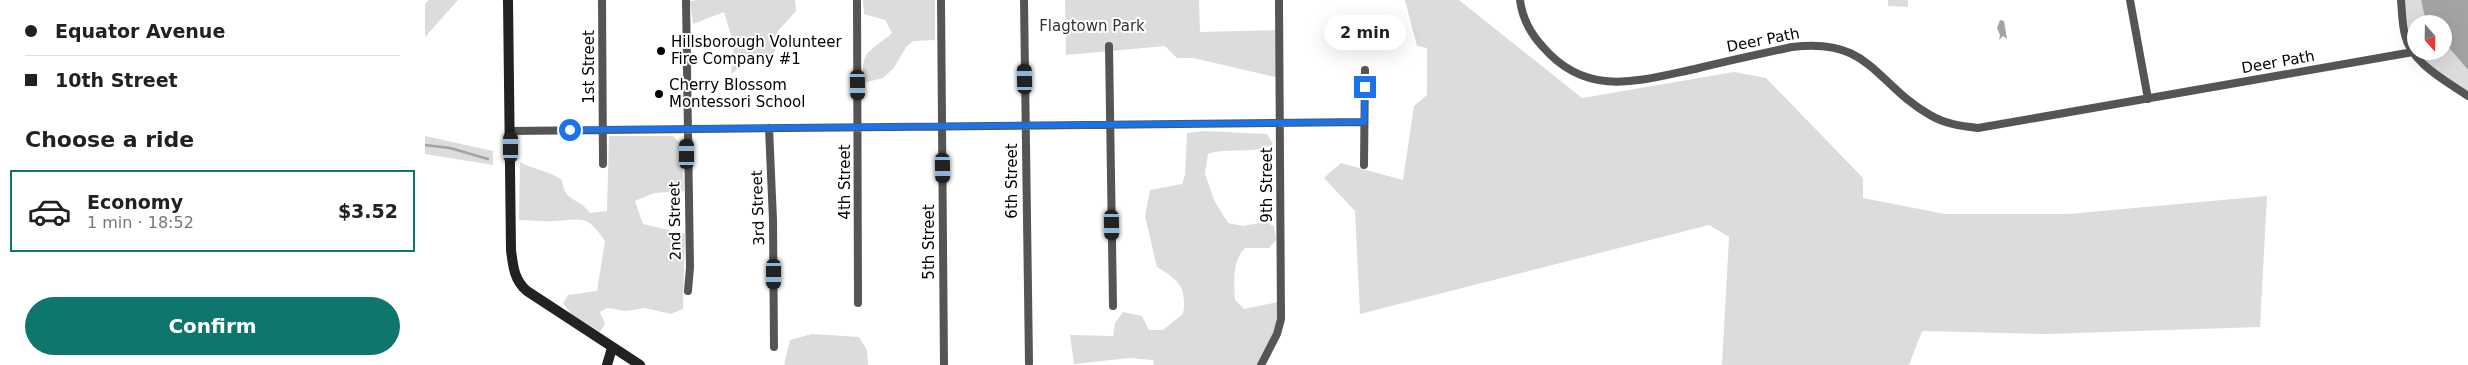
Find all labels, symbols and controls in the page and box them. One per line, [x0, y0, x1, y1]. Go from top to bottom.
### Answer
callout: 2 min [1324, 14, 1406, 49]
north arrow [2407, 15, 2453, 60]
map controls [2407, 15, 2452, 60]
park label: Flagtown Park [1039, 17, 1145, 35]
text: Equator Avenue [55, 20, 225, 42]
text: 2 min [1340, 23, 1390, 42]
street label: Deer Path [1725, 24, 1801, 56]
street label: 1st Street [580, 30, 598, 104]
place label: Hillsborough Volunteer Fire Company #1 [671, 33, 842, 68]
marker: Hillsborough Volunteer Fire Company #1 [655, 45, 667, 57]
street label: Deer Path [2240, 47, 2316, 77]
car [1017, 64, 1032, 94]
text: 10th Street [55, 69, 178, 91]
car [850, 70, 865, 100]
place label: Cherry Blossom Montessori School [669, 76, 805, 111]
route end [1354, 76, 1376, 98]
marker: Cherry Blossom Montessori School [653, 88, 665, 100]
route start [559, 119, 581, 141]
text: Choose a ride [25, 127, 194, 152]
car [503, 132, 518, 162]
car [679, 139, 694, 169]
street label: 6th Street [1003, 143, 1021, 219]
street label: 4th Street [836, 144, 854, 220]
street label: 9th Street [1258, 147, 1276, 223]
car [935, 153, 950, 183]
street label: 3rd Street [748, 170, 768, 246]
street label: 2nd Street [665, 181, 685, 261]
icon: car [27, 189, 72, 234]
text: Economy [87, 191, 183, 213]
text: $3.52 [338, 200, 398, 222]
street label: 5th Street [920, 204, 938, 280]
car [1104, 210, 1119, 240]
text: 1 min · 18:52 [87, 213, 194, 232]
car [766, 259, 781, 289]
button: Confirm [25, 297, 400, 355]

